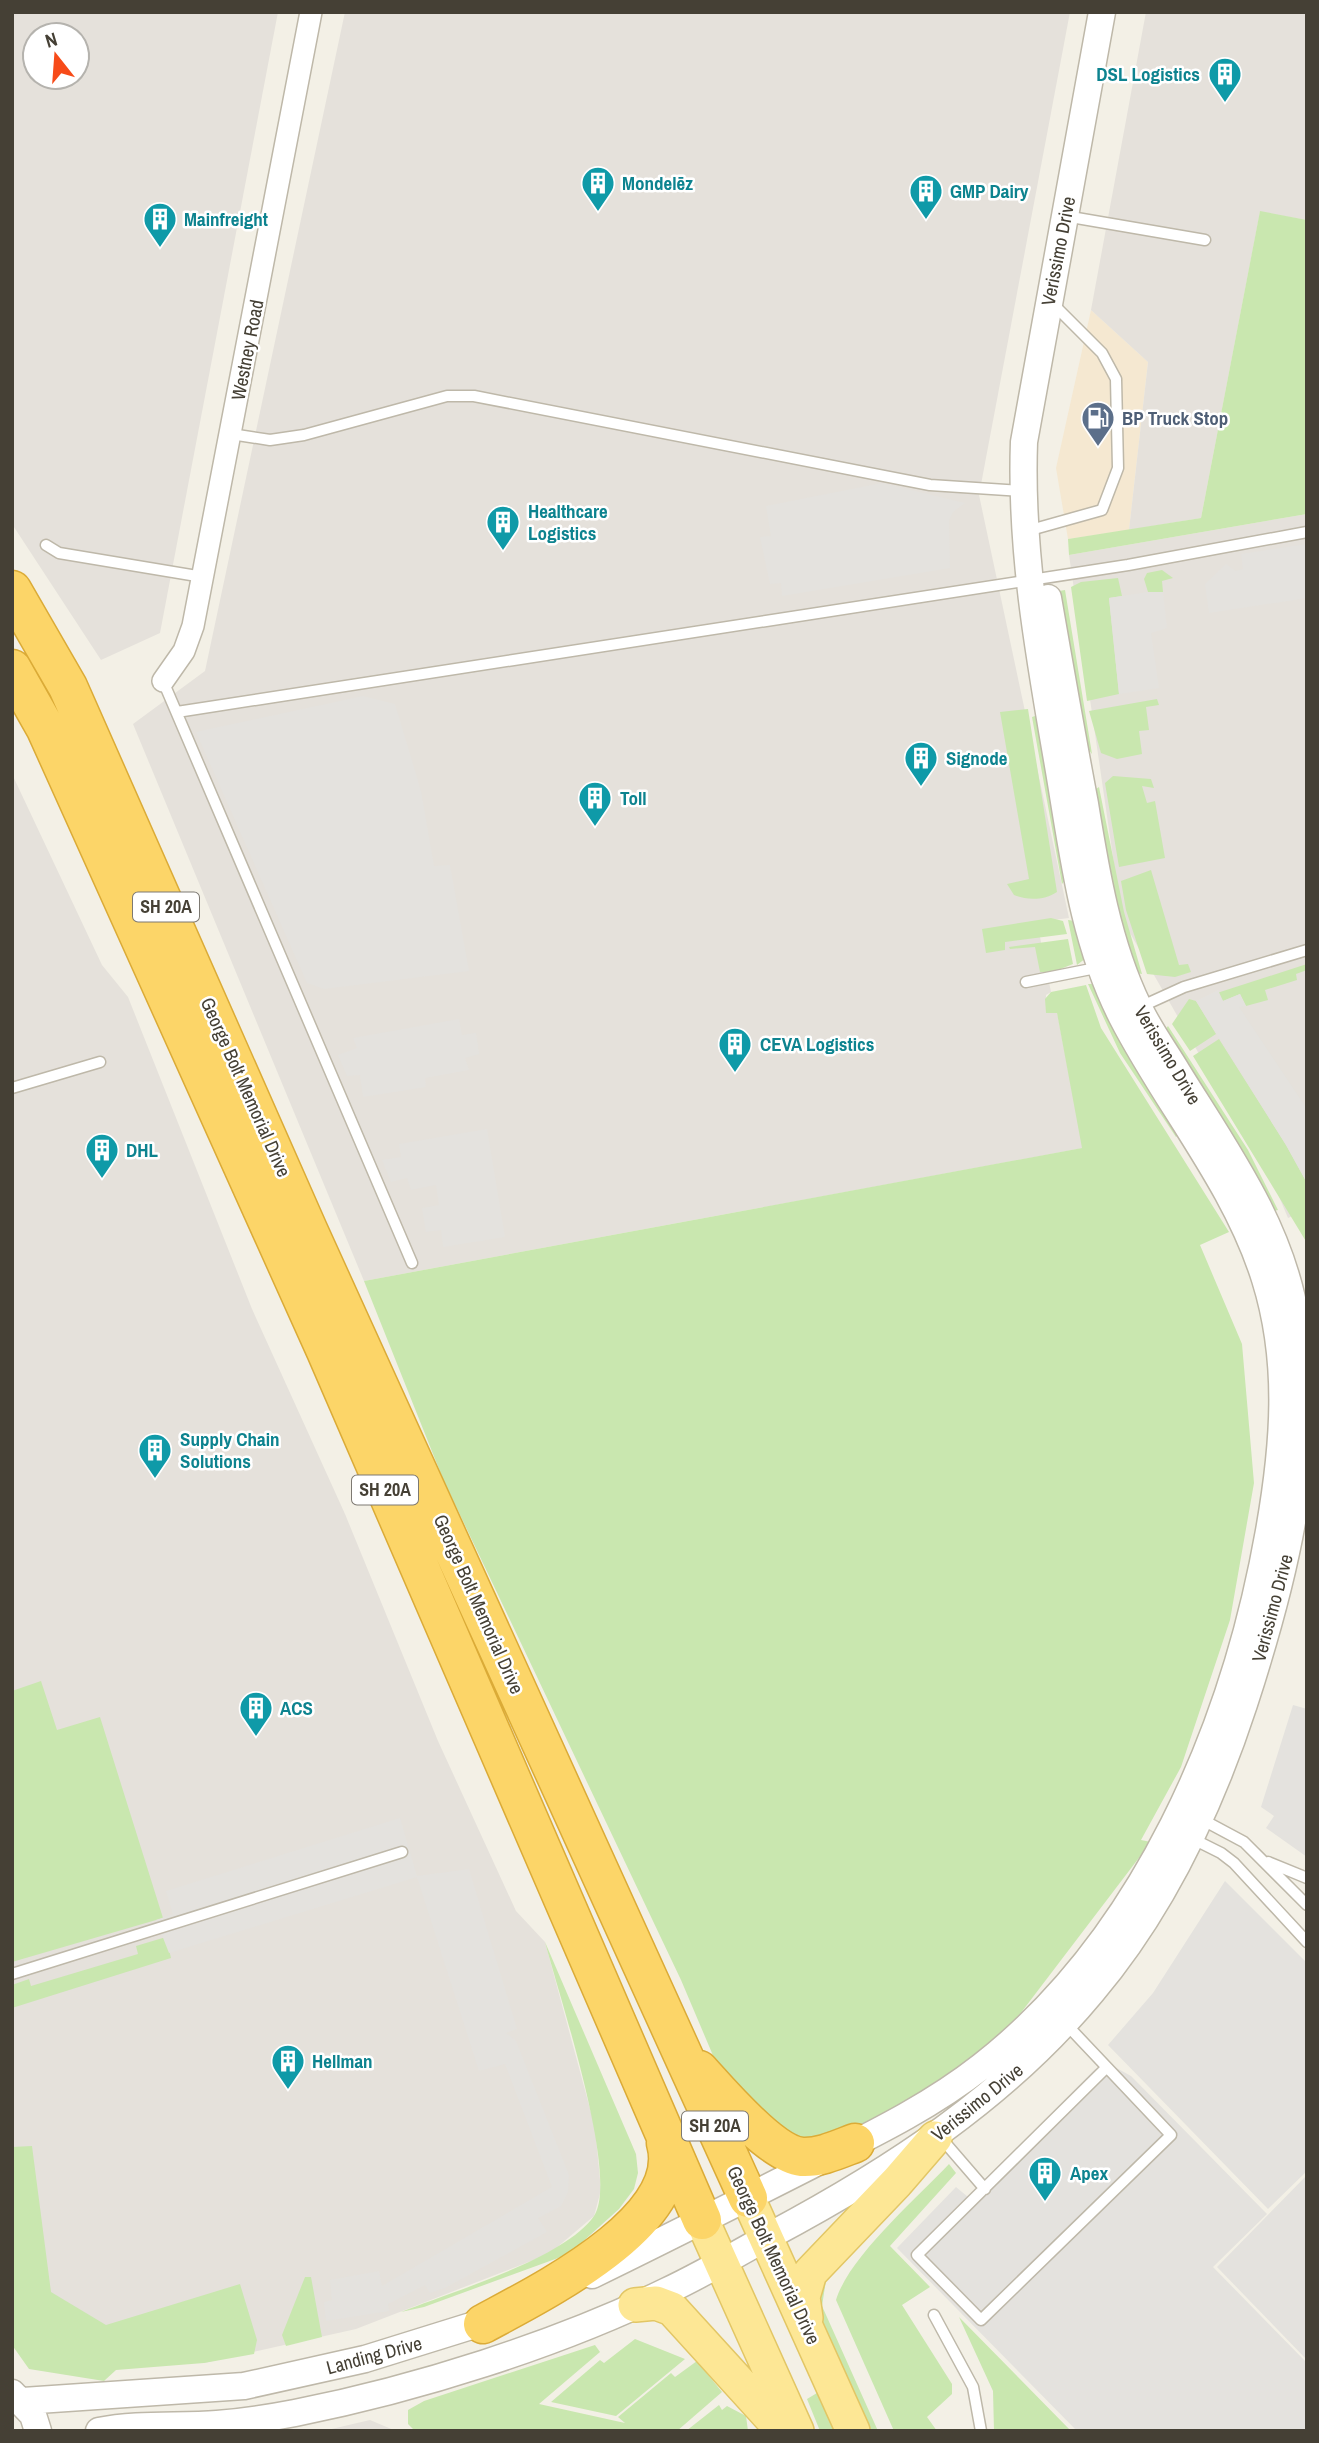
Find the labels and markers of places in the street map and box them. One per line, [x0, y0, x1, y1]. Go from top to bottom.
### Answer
building icon: DSL Logistics [1206, 55, 1244, 104]
place label: DSL Logistics [1096, 61, 1200, 87]
building icon: Mondelēz [579, 164, 617, 213]
place label: Mondelēz [622, 170, 693, 196]
building icon: GMP Dairy [907, 172, 945, 221]
place label: GMP Dairy [950, 178, 1029, 204]
building icon: Mainfreight [141, 200, 179, 249]
place label: Mainfreight [184, 206, 268, 232]
fuel station icon: BP Truck Stop [1079, 399, 1117, 448]
place label: BP Truck Stop [1122, 405, 1228, 431]
place label: Healthcare Logistics [528, 498, 608, 546]
building icon: Healthcare Logistics [484, 503, 522, 552]
building icon: Signode [902, 739, 940, 788]
place label: Signode [946, 745, 1008, 771]
building icon: Toll [576, 779, 614, 828]
place label: Toll [620, 785, 647, 811]
building icon: CEVA Logistics [716, 1025, 754, 1074]
place label: CEVA Logistics [760, 1031, 874, 1057]
building icon: DHL [83, 1131, 121, 1180]
place label: DHL [126, 1137, 158, 1163]
place label: Supply Chain Solutions [180, 1426, 280, 1474]
building icon: Supply Chain Solutions [136, 1431, 174, 1480]
building icon: ACS [237, 1689, 275, 1738]
place label: ACS [280, 1695, 313, 1721]
building icon: Hellman [269, 2042, 307, 2091]
place label: Hellman [312, 2048, 373, 2074]
building icon: Apex [1026, 2154, 1064, 2203]
place label: Apex [1070, 2160, 1108, 2186]

